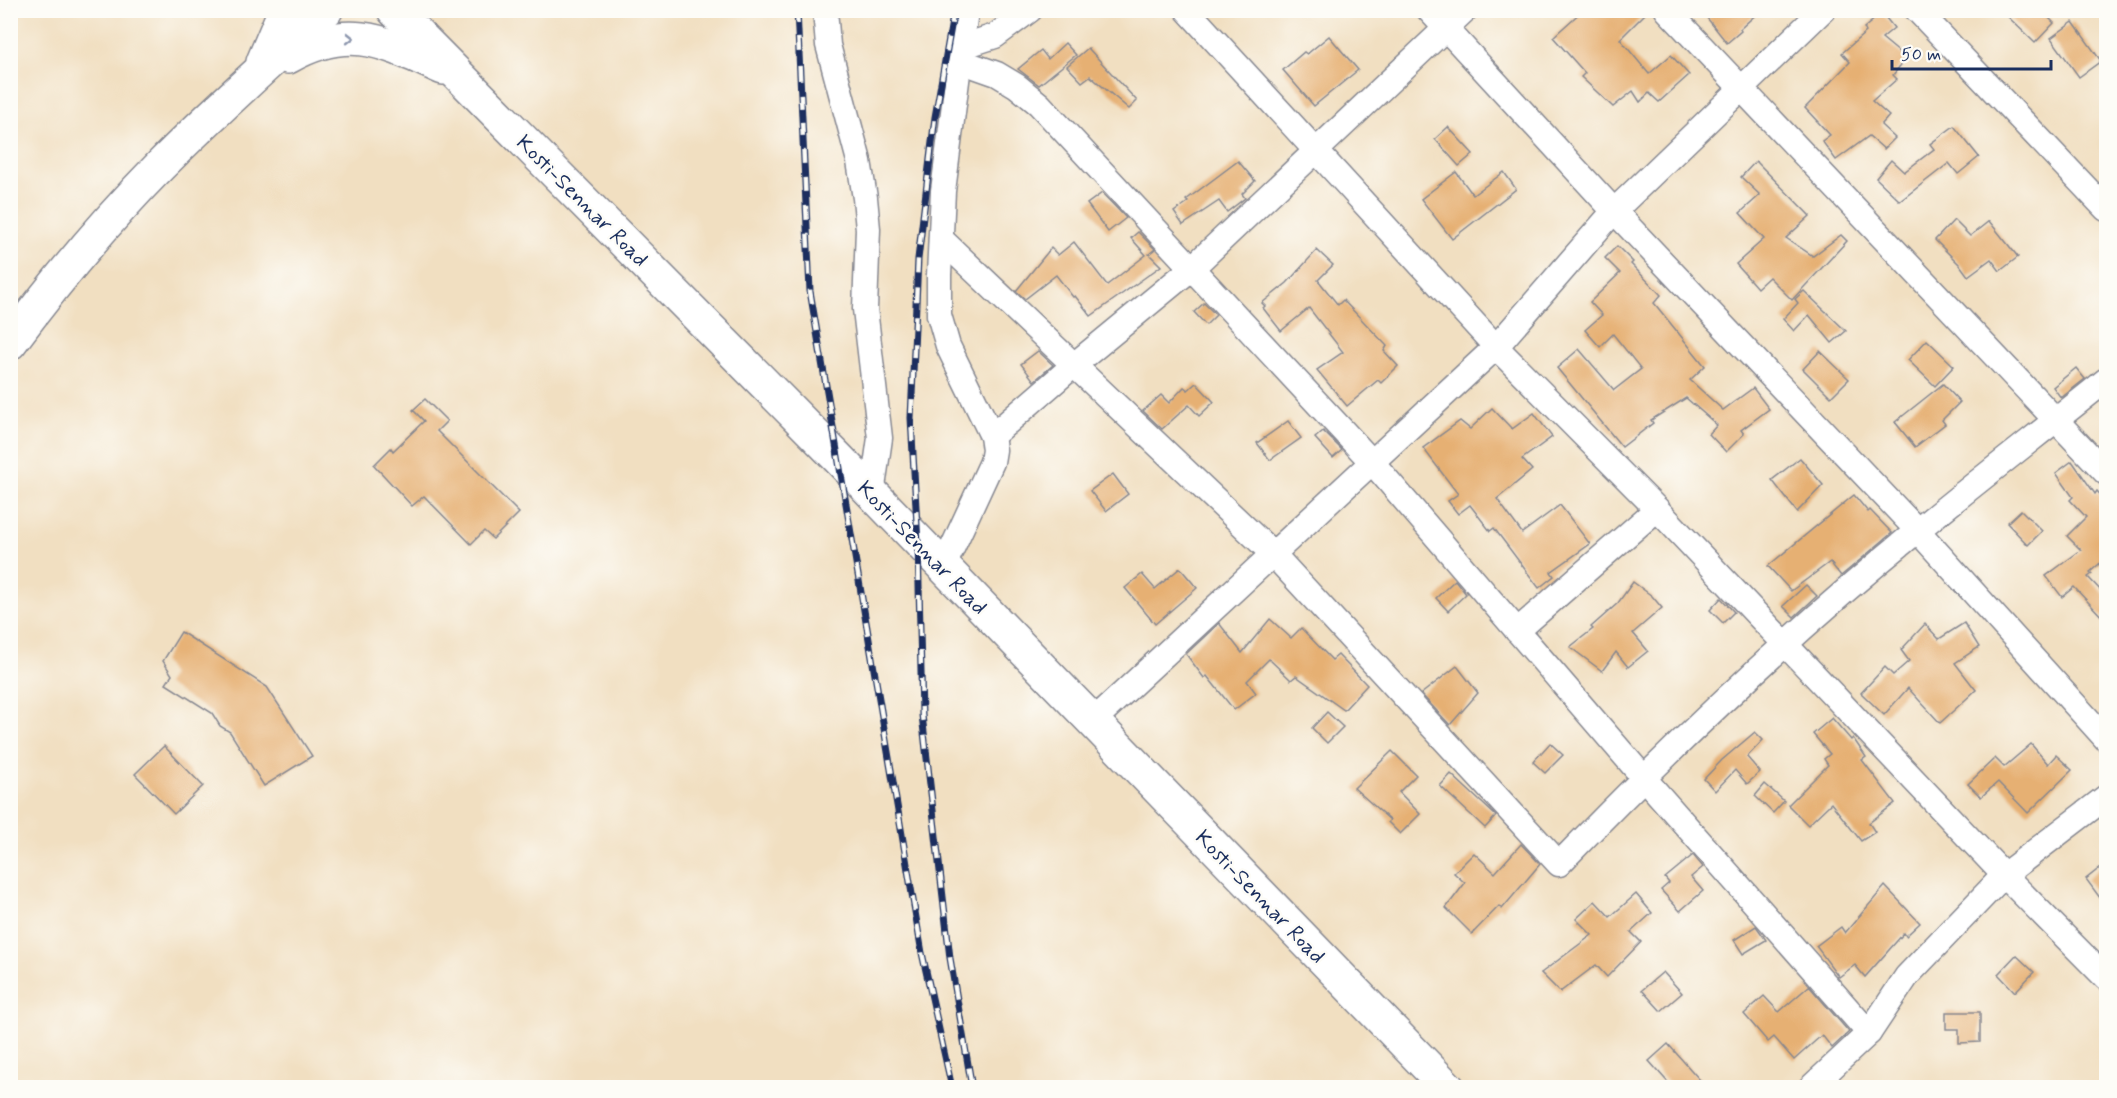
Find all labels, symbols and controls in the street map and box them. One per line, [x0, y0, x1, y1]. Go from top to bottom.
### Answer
one-way arrow [345, 32, 354, 45]
scale bar [1892, 33, 2051, 71]
text: 50 m [1901, 43, 1941, 67]
street label: Kosti-Sennar Road [509, 129, 654, 274]
street label: Kosti-Sennar Road [850, 475, 993, 621]
street label: Kosti-Sennar Road [1188, 824, 1331, 970]

